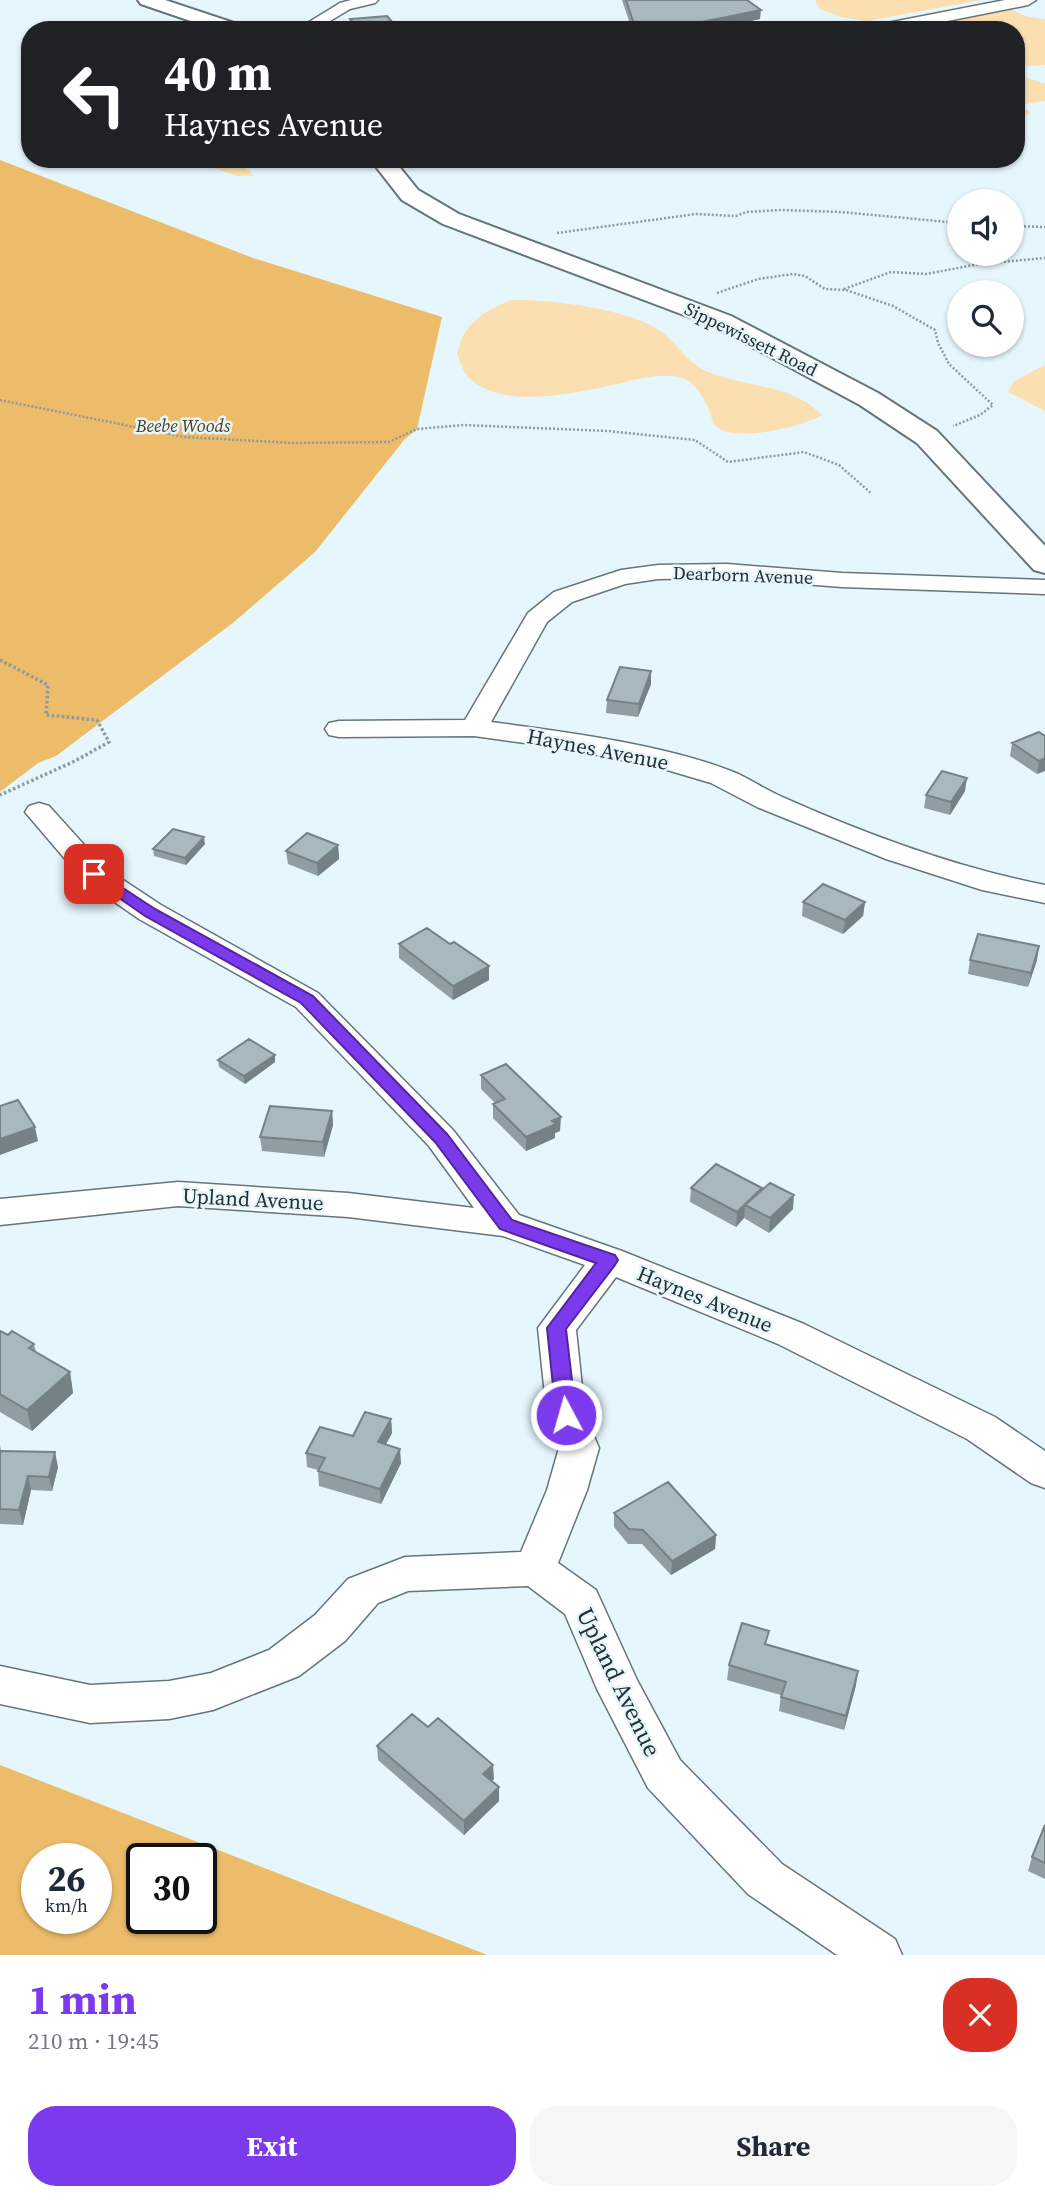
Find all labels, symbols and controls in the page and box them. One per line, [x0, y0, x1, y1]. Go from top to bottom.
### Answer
text: 40 m [164, 39, 272, 106]
icon: left [49, 49, 140, 140]
text: Haynes Avenue [164, 103, 383, 147]
map controls [947, 189, 1024, 357]
button: sound [947, 189, 1024, 266]
button: search [947, 280, 1024, 357]
street label: Sippewissett Road [680, 296, 822, 382]
park label: Beebe Woods [135, 413, 231, 438]
street label: Dearborn Avenue [672, 560, 814, 590]
street label: Haynes Avenue [525, 721, 671, 777]
pin [64, 844, 124, 904]
icon: arrive [75, 855, 113, 893]
street label: Upland Avenue [182, 1181, 324, 1217]
street label: Haynes Avenue [633, 1259, 777, 1339]
position arrow [529, 1378, 603, 1452]
street label: Upland Avenue [569, 1602, 669, 1762]
speed limit sign: 30 [126, 1843, 217, 1934]
text: 26 [48, 1855, 85, 1903]
text: km/h [45, 1893, 88, 1918]
text: 1 min [28, 1970, 137, 2028]
button: close [943, 1978, 1017, 2052]
text: 210 m · 19:45 [28, 2025, 159, 2057]
button: Exit [28, 2106, 516, 2186]
button: Share [530, 2106, 1017, 2186]

